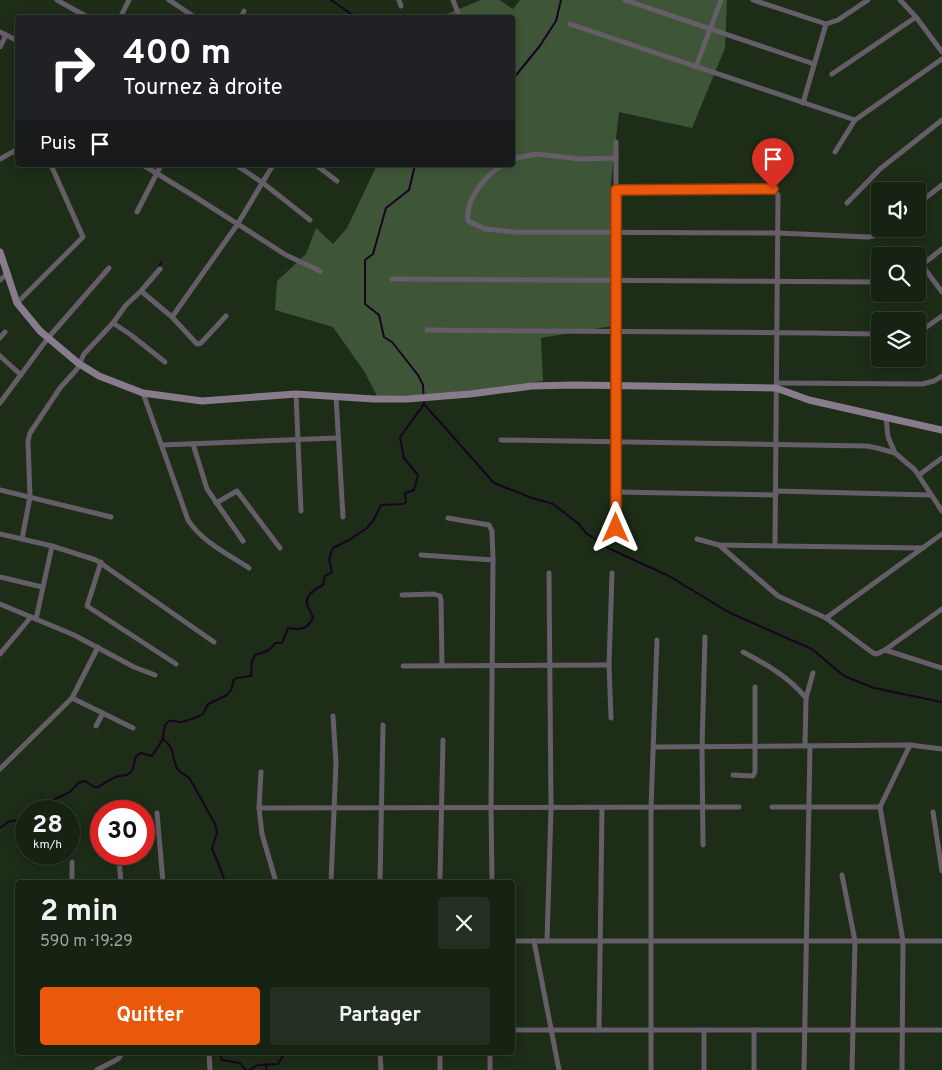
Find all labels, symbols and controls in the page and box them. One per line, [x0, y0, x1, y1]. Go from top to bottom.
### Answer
text: 400 m [123, 32, 231, 76]
icon: right [40, 35, 105, 100]
text: Tournez à droite [123, 75, 283, 102]
icon: arrive [86, 130, 114, 158]
text: Puis [40, 132, 76, 156]
pin [752, 138, 794, 189]
icon: arrive [759, 145, 787, 173]
map controls [871, 182, 926, 367]
button: sound [871, 182, 926, 237]
button: search [871, 247, 926, 302]
button: layers [871, 312, 926, 367]
position arrow [589, 501, 641, 553]
speed limit sign: 30 [90, 800, 155, 865]
text: 28 [32, 810, 63, 842]
text: km/h [33, 837, 62, 853]
text: 2 min [40, 894, 118, 931]
button: close [438, 897, 490, 949]
text: 590 m · 19:29 [40, 932, 133, 952]
button: Quitter [40, 987, 260, 1045]
button: Partager [270, 987, 490, 1045]

